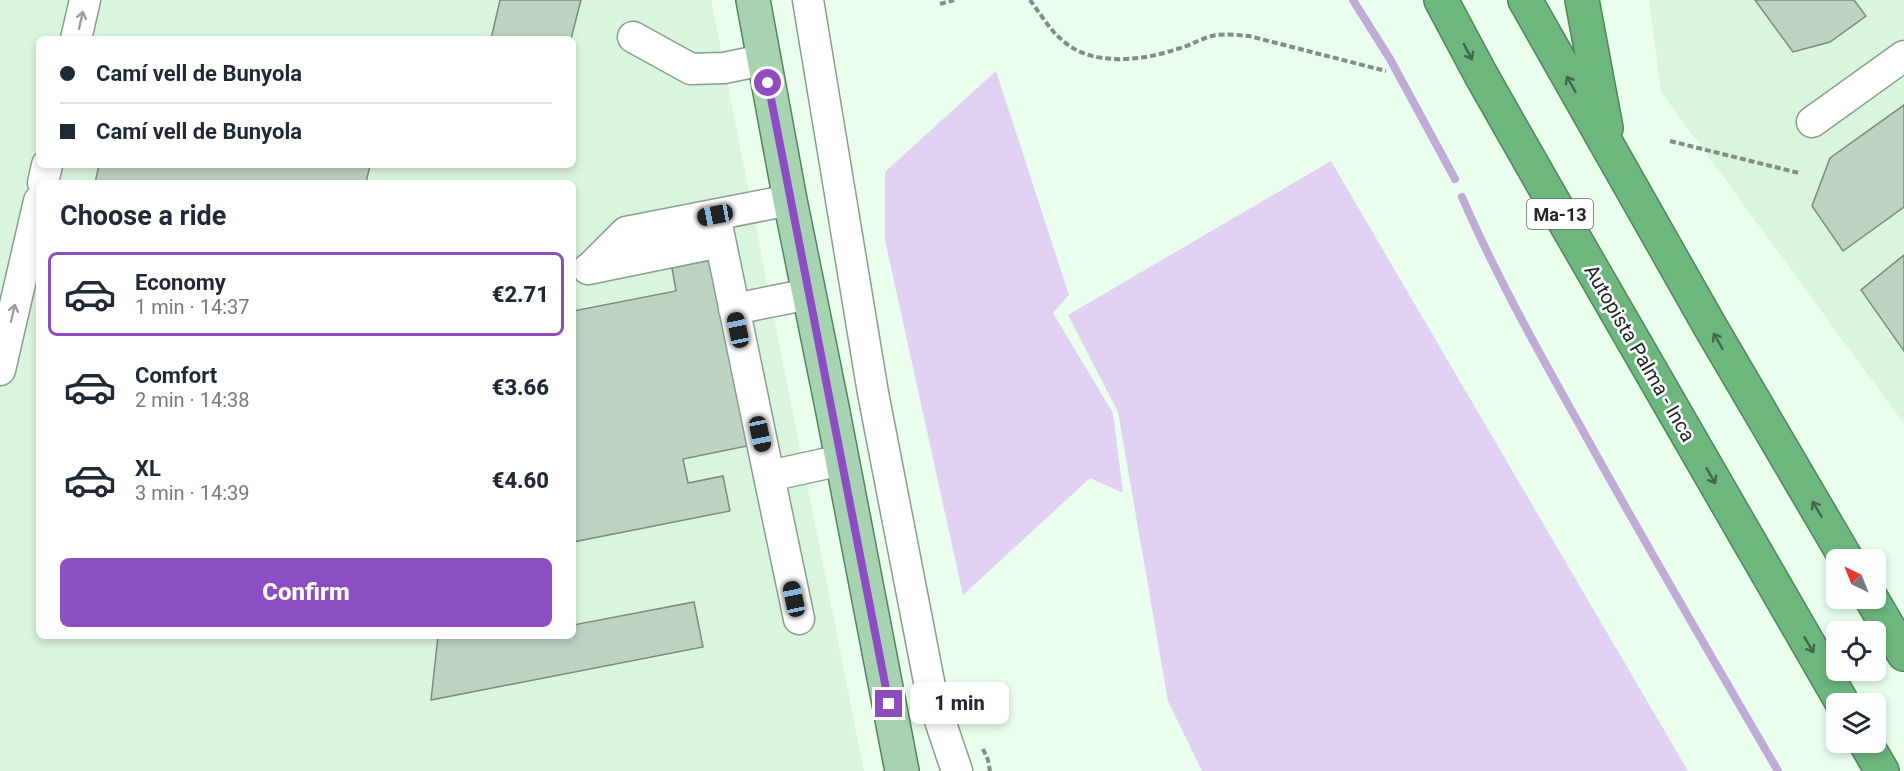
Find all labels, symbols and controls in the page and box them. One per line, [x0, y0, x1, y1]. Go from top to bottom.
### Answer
one-way arrow [76, 10, 87, 30]
one-way arrow [1463, 42, 1474, 60]
text: Camí vell de Bunyola [96, 61, 302, 86]
route start [754, 69, 781, 96]
one-way arrow [1565, 76, 1577, 93]
text: Camí vell de Bunyola [96, 119, 302, 144]
road number: Ma-13 [1527, 199, 1593, 229]
text: Choose a ride [60, 200, 226, 232]
car [696, 203, 734, 227]
street label: Autopista Palma - Inca [1579, 260, 1701, 446]
icon: car [63, 267, 117, 321]
text: Economy [135, 270, 226, 295]
text: €2.71 [492, 282, 549, 307]
text: 1 min · 14:37 [135, 295, 250, 319]
one-way arrow [8, 304, 20, 323]
car [725, 311, 751, 349]
one-way arrow [1712, 333, 1724, 350]
icon: car [63, 360, 117, 414]
text: Comfort [135, 363, 217, 388]
text: €3.66 [492, 375, 549, 400]
text: 2 min · 14:38 [135, 388, 250, 412]
car [747, 415, 773, 453]
icon: car [63, 453, 117, 507]
text: XL [135, 456, 161, 481]
one-way arrow [1705, 467, 1717, 484]
text: €4.60 [492, 468, 549, 493]
text: 3 min · 14:39 [135, 481, 250, 505]
one-way arrow [1811, 501, 1823, 518]
north arrow [1826, 549, 1886, 609]
map controls [1826, 549, 1886, 753]
button: Confirm [60, 558, 552, 627]
car [781, 580, 807, 618]
button: locate [1826, 621, 1886, 681]
one-way arrow [1803, 636, 1815, 653]
callout: 1 min [910, 683, 1009, 725]
route end [875, 690, 902, 717]
text: 1 min [934, 691, 985, 715]
button: layers [1826, 693, 1886, 753]

